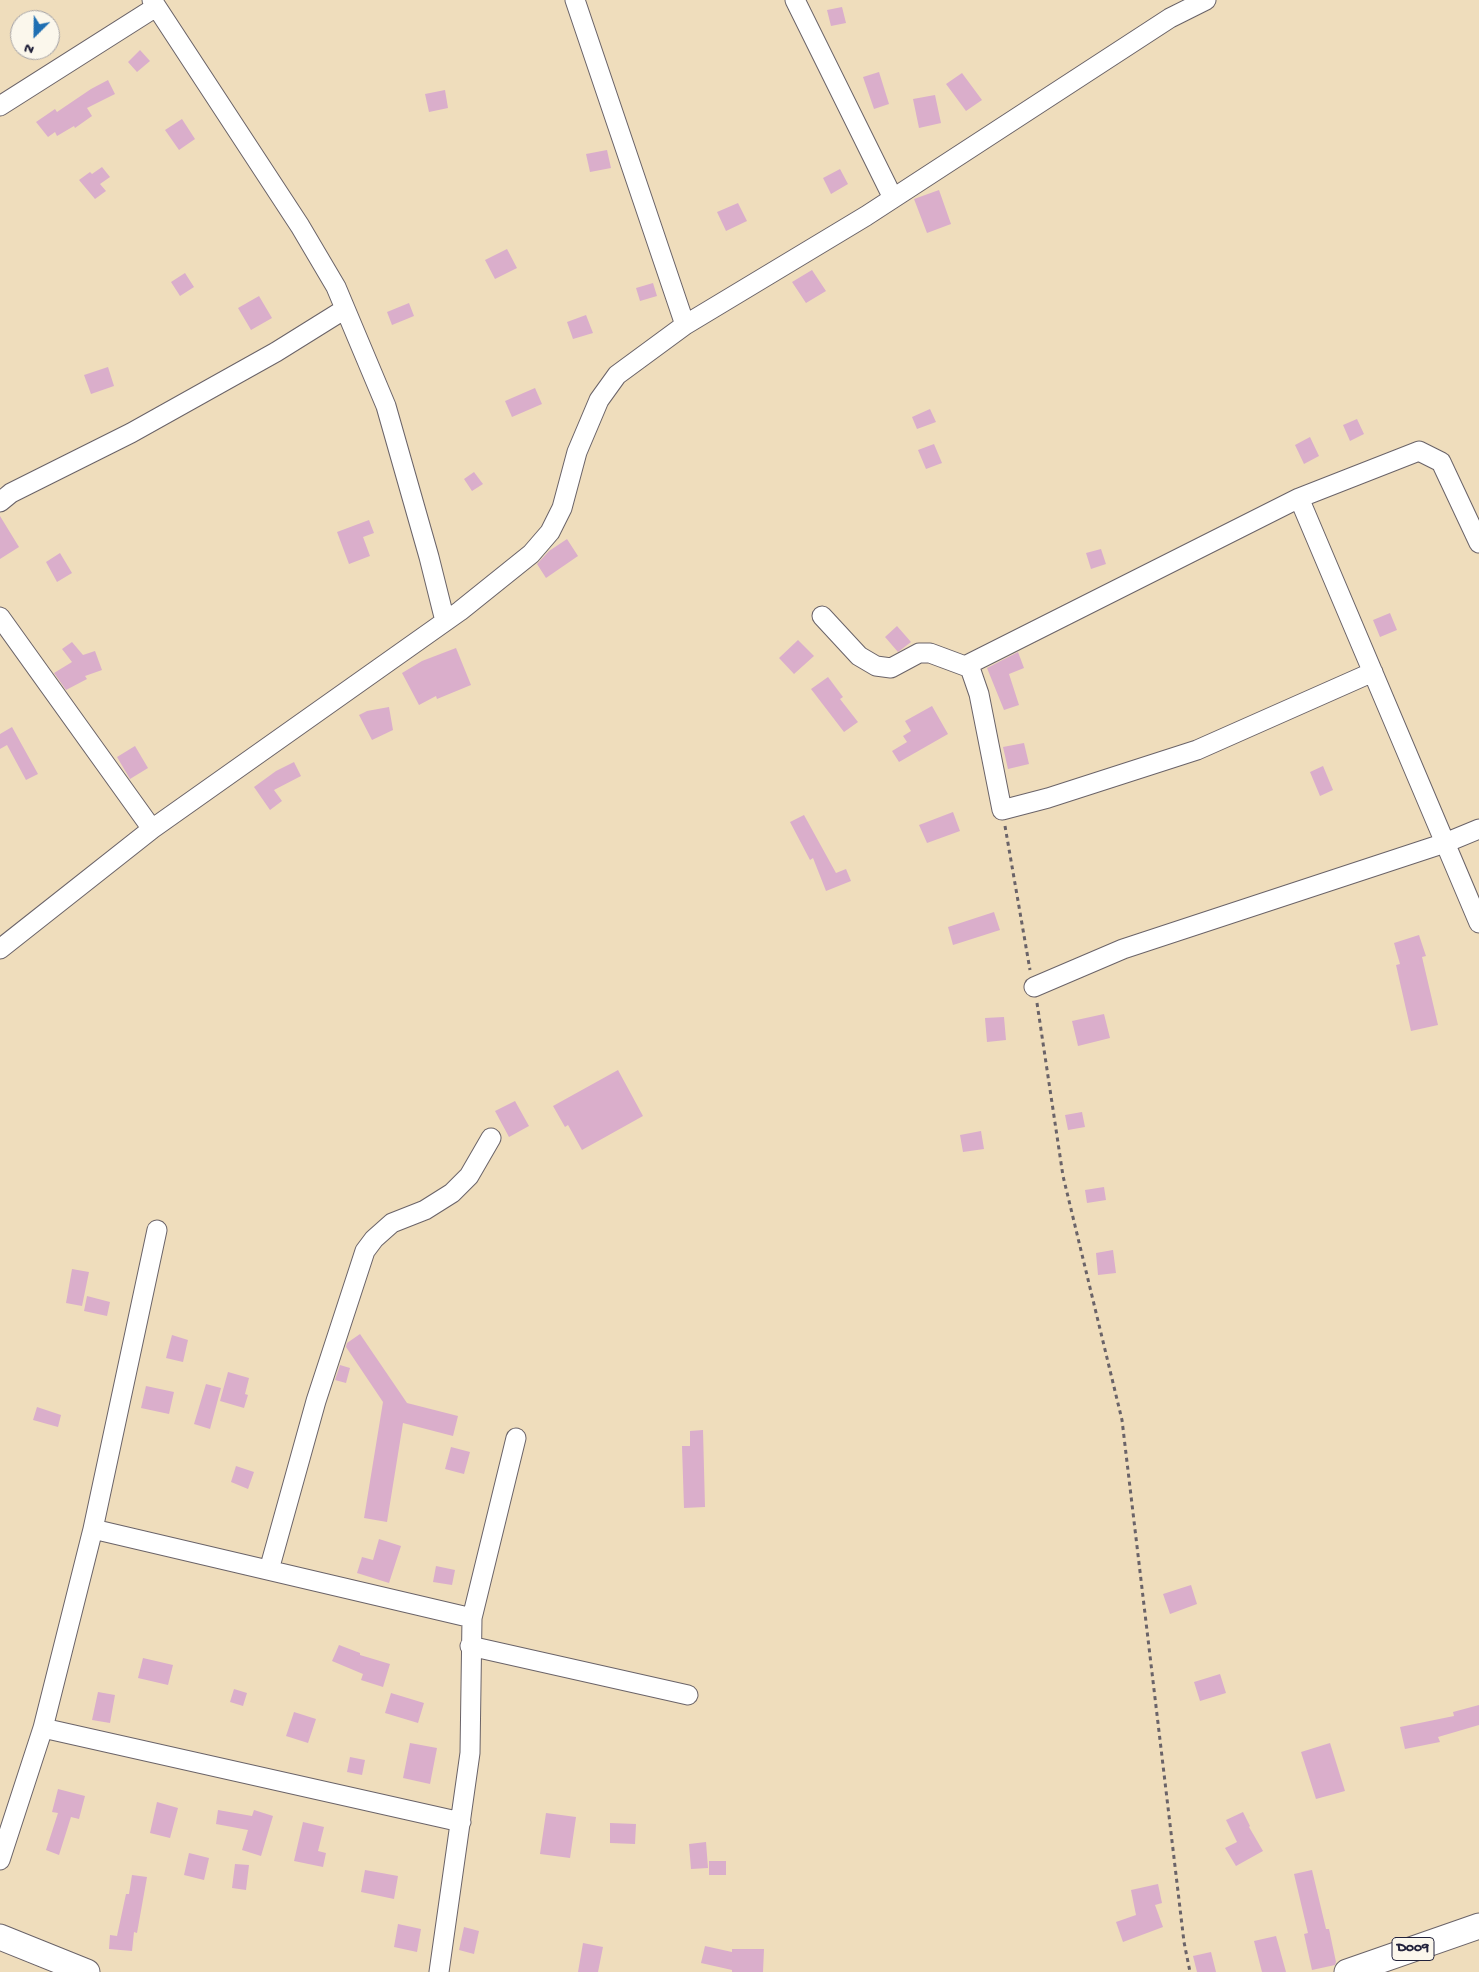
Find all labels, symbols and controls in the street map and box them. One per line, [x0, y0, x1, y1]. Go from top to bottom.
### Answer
north arrow [10, 10, 60, 60]
text: N [22, 39, 37, 58]
road number: D009 [1392, 1938, 1434, 1960]

